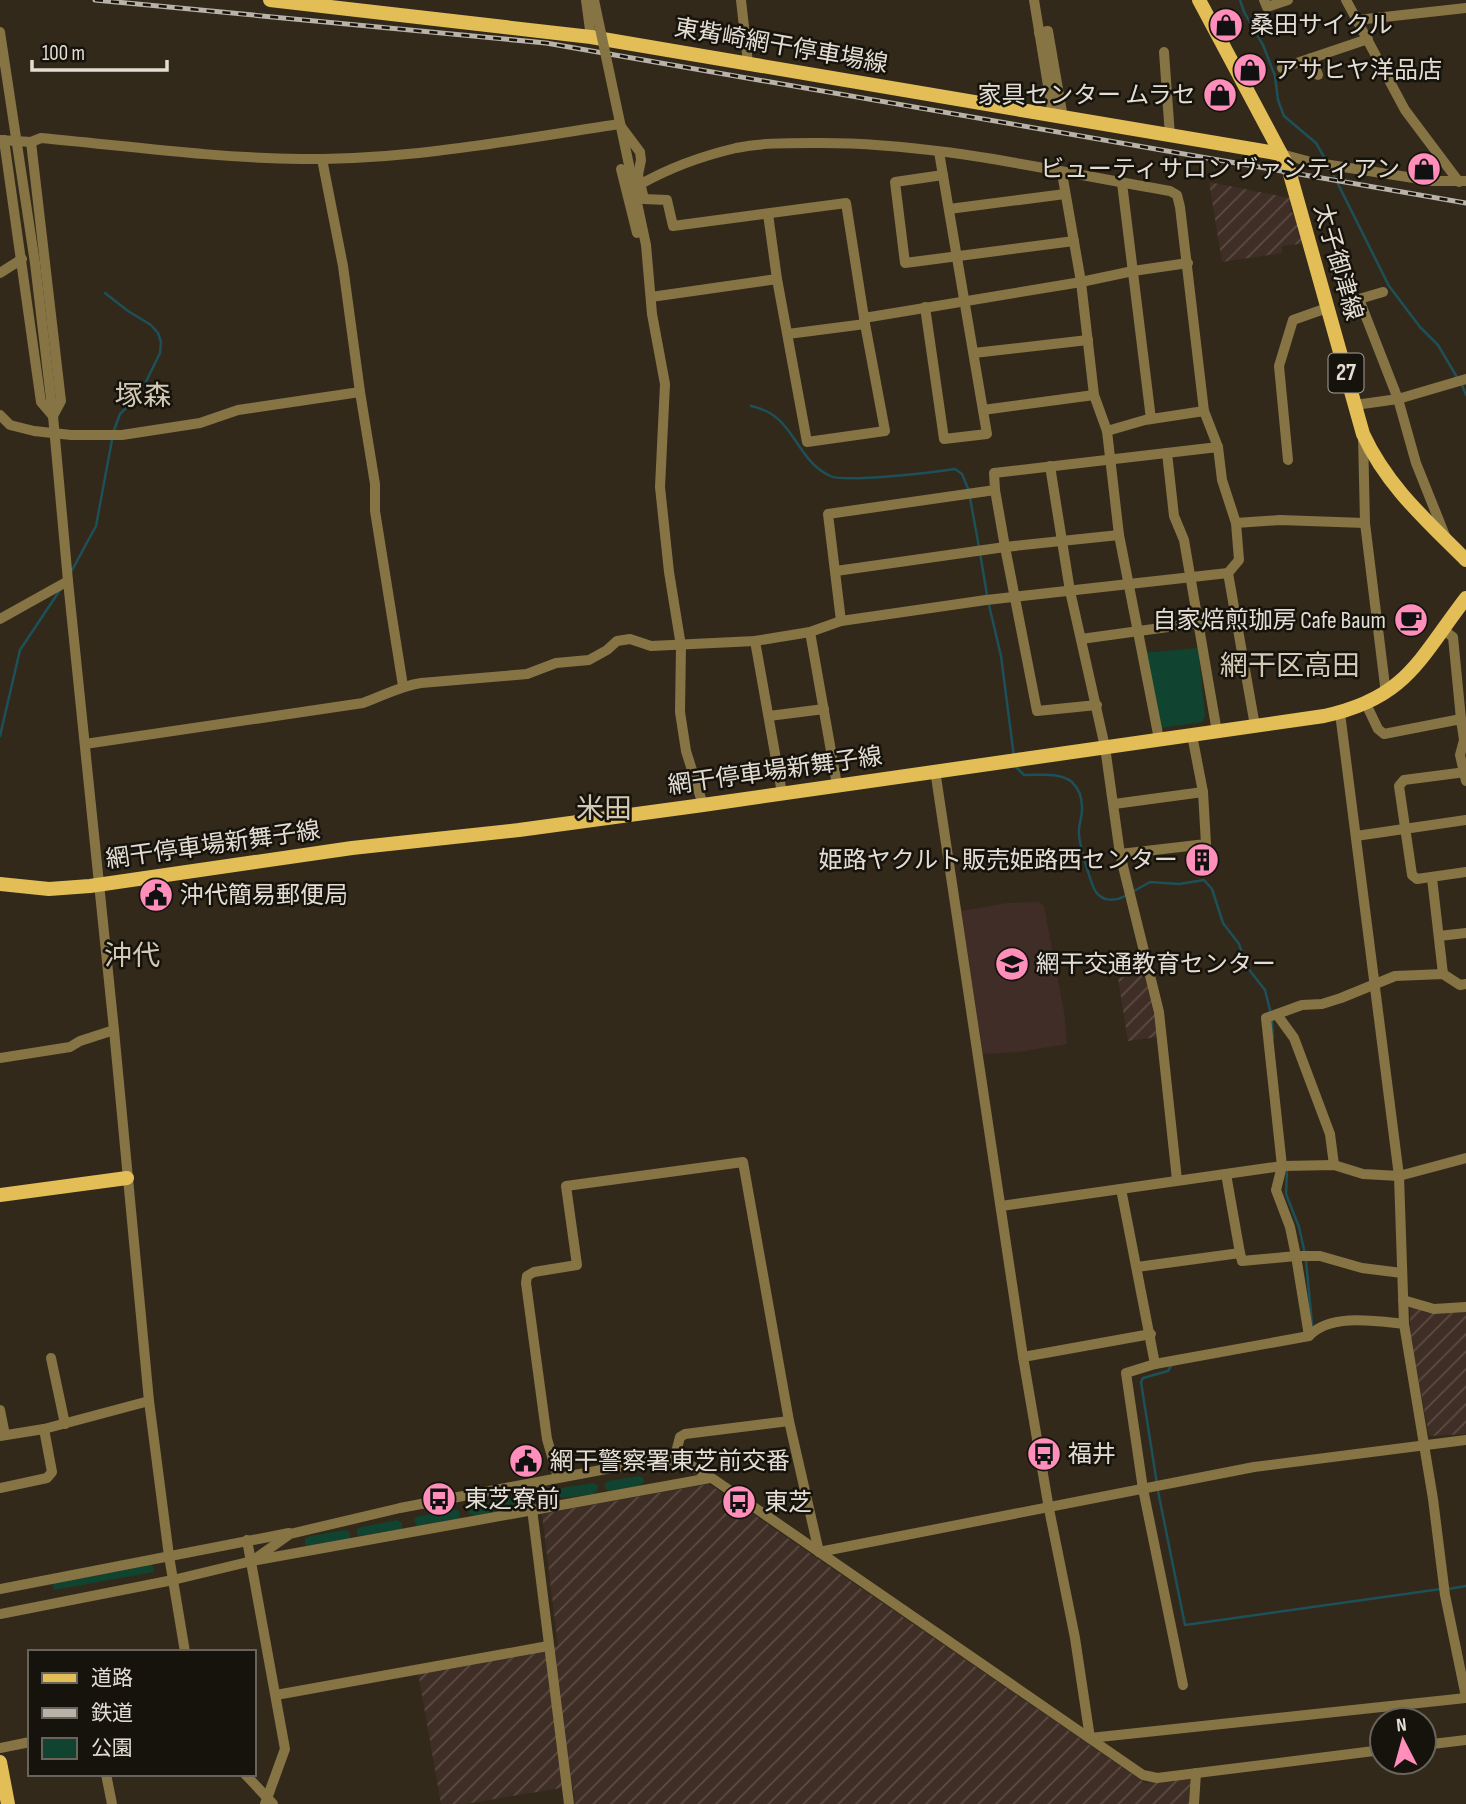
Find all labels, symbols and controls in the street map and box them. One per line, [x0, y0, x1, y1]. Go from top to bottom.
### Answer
shop icon: 桑田サイクル [1207, 6, 1245, 44]
place label: 桑田サイクル [1250, 11, 1393, 40]
street label: 東觜崎網干停車場線 [672, 13, 890, 79]
scale bar [32, 28, 166, 72]
text: 100 m [42, 41, 85, 66]
shop icon: アサヒヤ洋品店 [1231, 51, 1269, 89]
place label: アサヒヤ洋品店 [1274, 56, 1442, 85]
shop icon: 家具センター ムラセ [1201, 76, 1239, 114]
place label: 家具センター ムラセ [977, 81, 1196, 110]
shop icon: ビューティサロン ヴァンティアン [1405, 150, 1443, 188]
place label: ビューティサロン ヴァンティアン [1040, 155, 1400, 184]
street label: 太子御津線 [1308, 200, 1368, 324]
road number: 27 [1328, 354, 1364, 392]
district label: 塚森 [115, 380, 171, 413]
cafe icon: 自家焙煎珈房 Cafe Baum [1392, 601, 1430, 639]
place label: 自家焙煎珈房 Cafe Baum [1152, 606, 1386, 635]
district label: 網干区高田 [1220, 650, 1360, 683]
street label: 網干停車場新舞子線 [666, 742, 884, 800]
district label: 米田 [576, 793, 632, 826]
street label: 網干停車場新舞子線 [104, 816, 322, 874]
building icon: 姫路ヤクルト販売姫路西センター [1183, 841, 1221, 879]
place label: 姫路ヤクルト販売姫路西センター [819, 846, 1178, 875]
public building icon: 沖代簡易郵便局 [137, 876, 175, 914]
place label: 沖代簡易郵便局 [180, 881, 348, 910]
district label: 沖代 [104, 940, 160, 973]
school or university icon: 網干交通教育センター [993, 945, 1031, 983]
place label: 網干交通教育センター [1036, 950, 1276, 979]
bus stop icon: 福井 [1025, 1435, 1063, 1473]
place label: 福井 [1068, 1440, 1116, 1469]
public building icon: 網干警察署東芝前交番 [507, 1442, 545, 1480]
place label: 網干警察署東芝前交番 [550, 1447, 790, 1476]
bus stop icon: 東芝寮前 [420, 1480, 458, 1518]
bus stop icon: 東芝 [720, 1483, 758, 1521]
place label: 東芝寮前 [464, 1485, 560, 1514]
place label: 東芝 [764, 1488, 812, 1517]
legend [28, 1650, 256, 1776]
text: 道路 [91, 1666, 133, 1691]
text: 鉄道 [91, 1701, 133, 1726]
north arrow [1368, 1706, 1438, 1776]
text: N [1395, 1714, 1408, 1738]
text: 公園 [91, 1736, 133, 1761]

